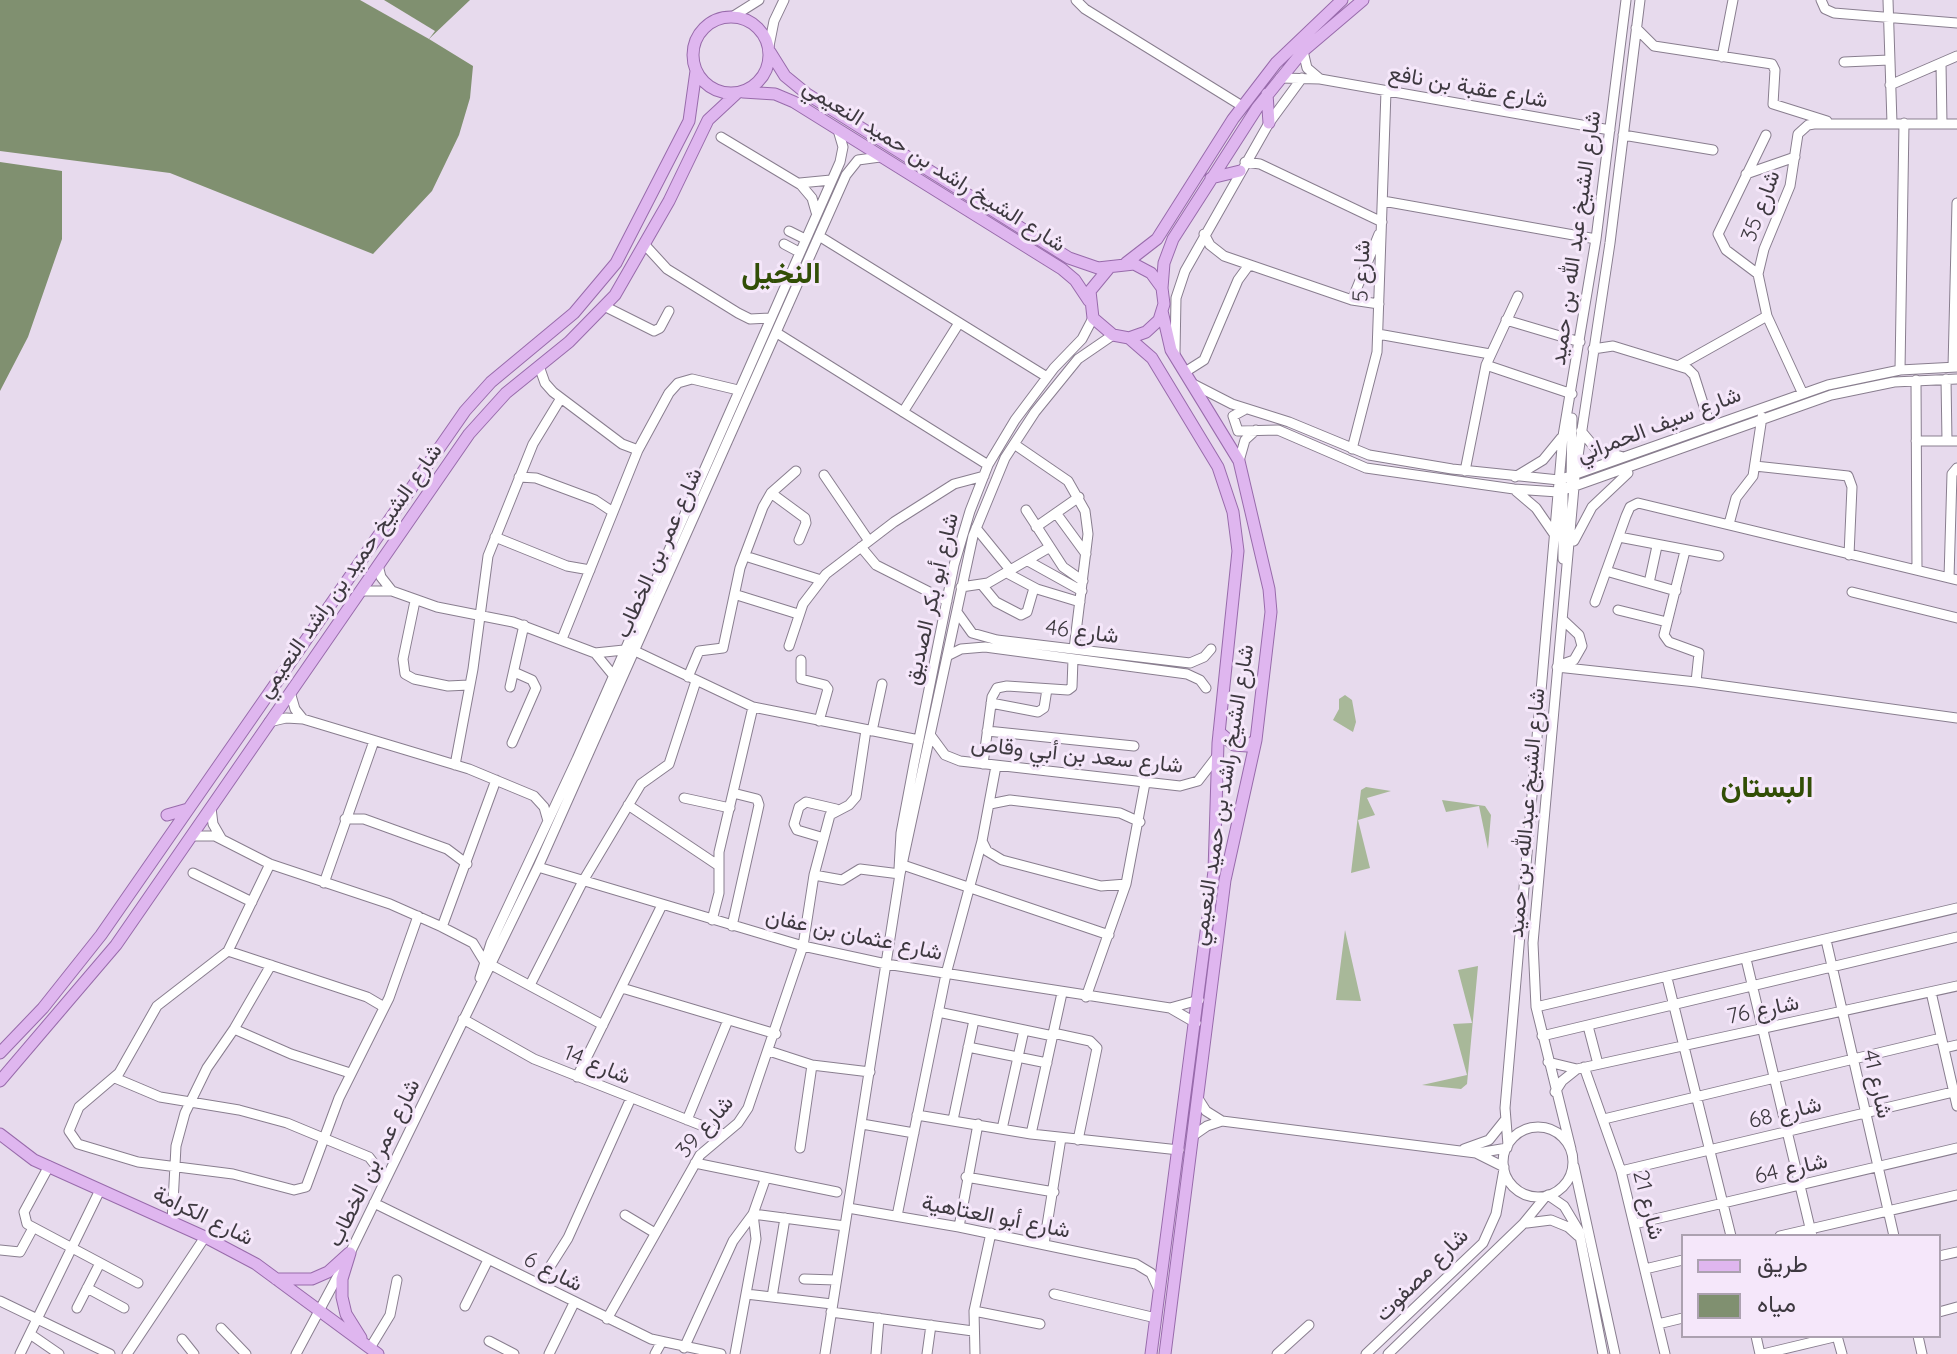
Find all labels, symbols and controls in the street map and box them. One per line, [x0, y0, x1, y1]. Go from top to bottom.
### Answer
street label: شارع عقبة بن نافع [1386, 60, 1550, 114]
street label: شارع الشيخ راشد بن حميد النعيمي [798, 74, 1070, 258]
street label: شارع الشيخ عبد الله بن حميد [1545, 109, 1607, 367]
street label: شارع 35 [1736, 167, 1786, 245]
street label: شارع 5 [1348, 239, 1376, 303]
district label: النخيل [741, 256, 821, 292]
street label: شارع سيف الحمراني [1573, 382, 1745, 468]
street label: شارع الشيخ حميد بن راشد النعيمي [252, 439, 448, 703]
street label: شارع عمر بن الخطاب [610, 464, 708, 642]
street label: شارع أبو بكر الصديق [899, 510, 965, 688]
street label: شارع 46 [1044, 614, 1120, 650]
street label: شارع الشيخ راشد بن حميد النعيمي [1186, 642, 1260, 948]
street label: شارع الشيخ عبدالله بن حميد [1503, 687, 1551, 939]
street label: شارع سعد بن أبي وقاص [970, 731, 1184, 779]
district label: البستان [1720, 770, 1814, 806]
street label: شارع عثمان بن عفان [763, 903, 945, 967]
street label: شارع 76 [1725, 990, 1801, 1030]
street label: شارع 14 [560, 1040, 634, 1090]
street label: شارع 41 [1856, 1047, 1898, 1121]
street label: شارع عمر بن الخطاب [322, 1075, 426, 1251]
street label: شارع 39 [671, 1090, 739, 1164]
street label: شارع 68 [1746, 1091, 1824, 1135]
street label: شارع 64 [1752, 1148, 1830, 1190]
street label: شارع 21 [1627, 1168, 1669, 1242]
street label: شارع الكرامة [149, 1180, 257, 1252]
street label: شارع أبو العتاهية [920, 1190, 1072, 1244]
street label: شارع مصفوت [1370, 1223, 1474, 1327]
legend [1681, 1234, 1941, 1338]
street label: شارع 6 [519, 1246, 587, 1298]
text: طريق [1757, 1248, 1808, 1278]
text: مياه [1757, 1288, 1796, 1318]

